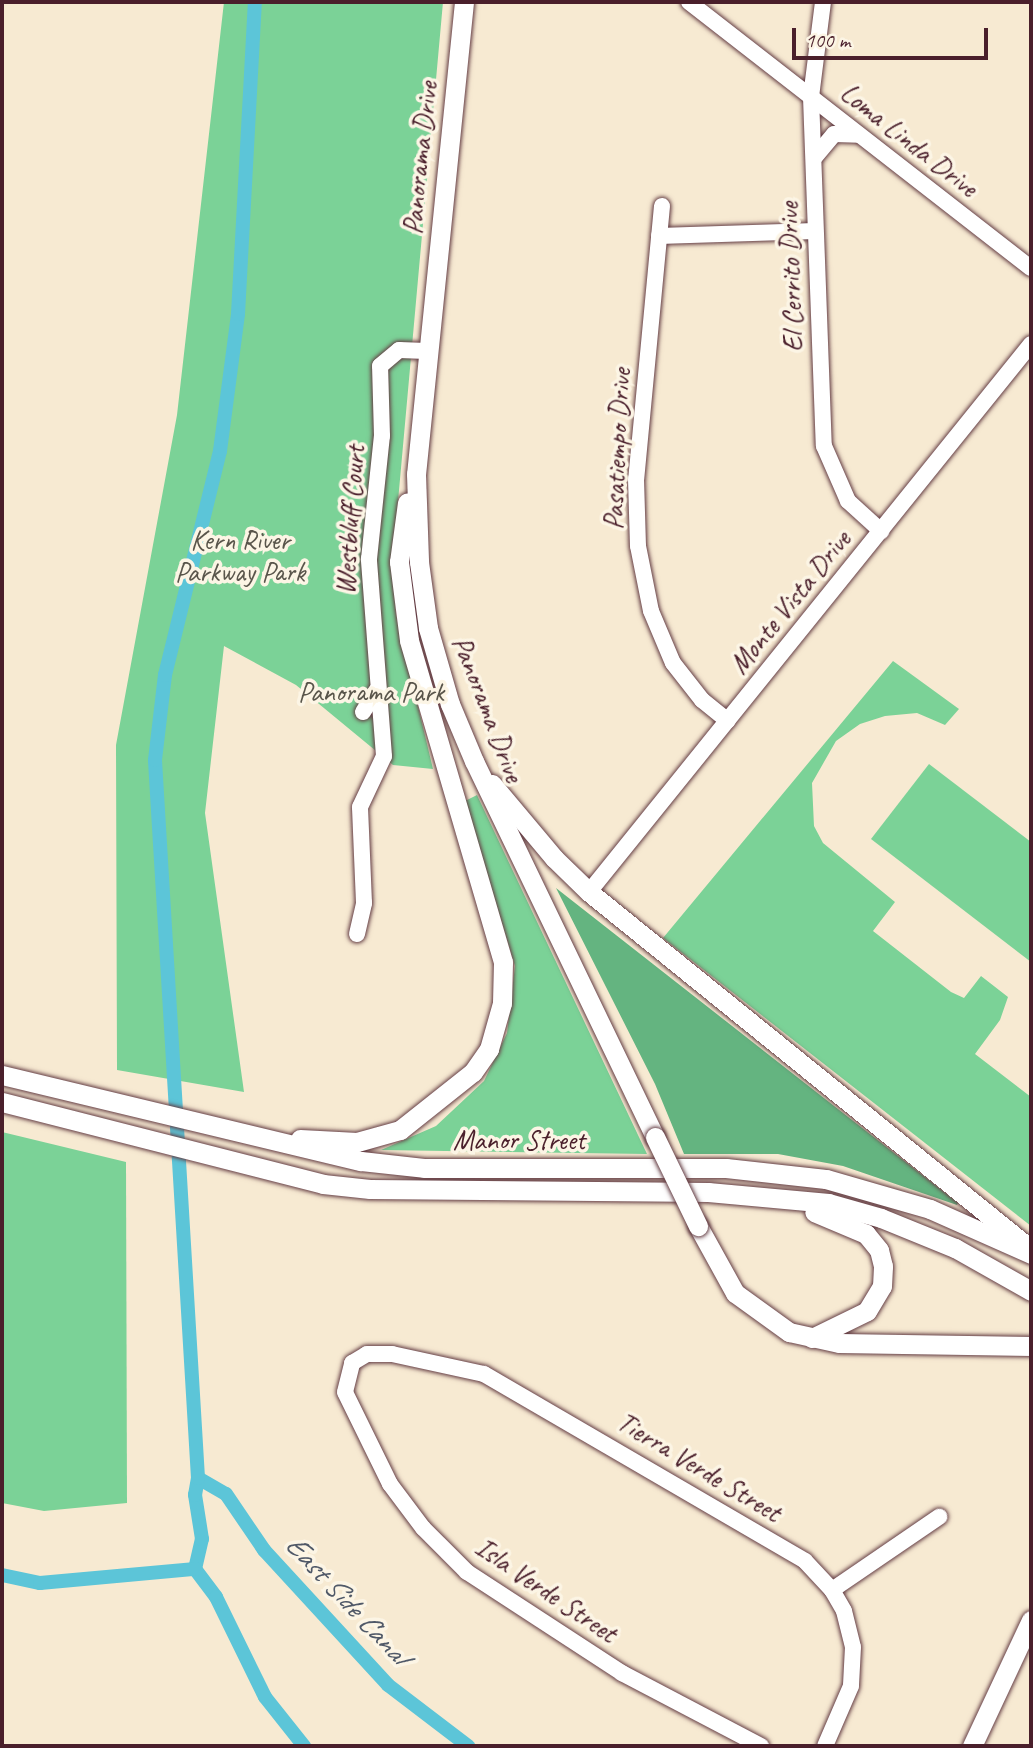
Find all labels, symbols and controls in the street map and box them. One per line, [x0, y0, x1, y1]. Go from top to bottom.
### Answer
scale bar [795, 14, 991, 58]
text: 100 m [805, 27, 850, 53]
street label: Loma Linda Drive [834, 76, 984, 204]
street label: Panorama Drive [395, 80, 445, 236]
street label: El Cerrito Drive [772, 201, 810, 353]
street label: Pasatiempo Drive [596, 367, 638, 531]
street label: Westbluff Court [328, 444, 372, 596]
park label: Kern River Parkway Park [175, 523, 305, 589]
street label: Monte Vista Drive [722, 524, 858, 680]
street label: Panorama Drive [445, 631, 531, 787]
park label: Panorama Park [297, 675, 445, 709]
street label: Manor Street [453, 1123, 585, 1157]
street label: Tierra Verde Street [611, 1405, 787, 1529]
water label: East Side Canal [278, 1527, 416, 1671]
street label: Isla Verde Street [469, 1530, 623, 1650]

